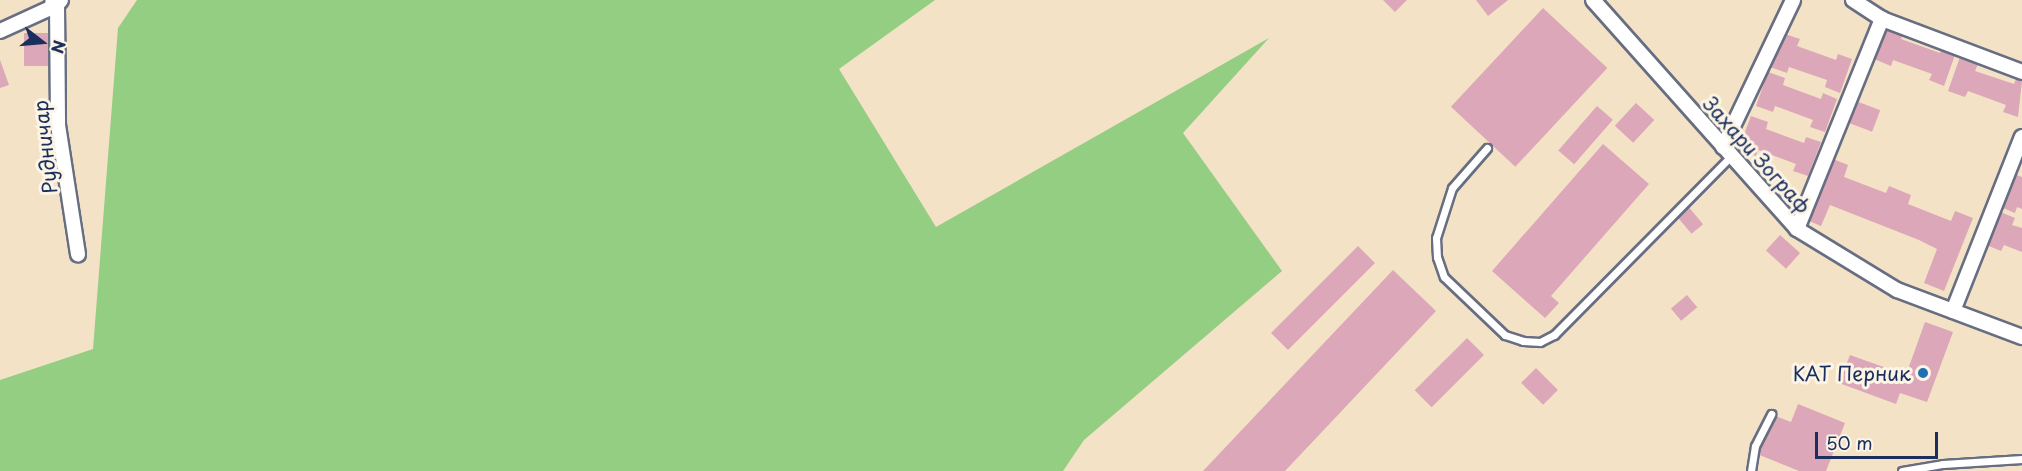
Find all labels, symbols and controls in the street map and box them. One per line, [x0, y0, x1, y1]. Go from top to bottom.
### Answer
north arrow [12, 12, 72, 72]
text: N [46, 38, 73, 56]
street label: Захари Зограф [1698, 91, 1816, 219]
street label: Рудничар [28, 99, 62, 195]
place label: КАТ Перник [1790, 361, 1911, 385]
marker: КАТ Перник [1916, 366, 1930, 380]
scale bar [1818, 420, 1941, 458]
text: 50 m [1826, 429, 1873, 456]

